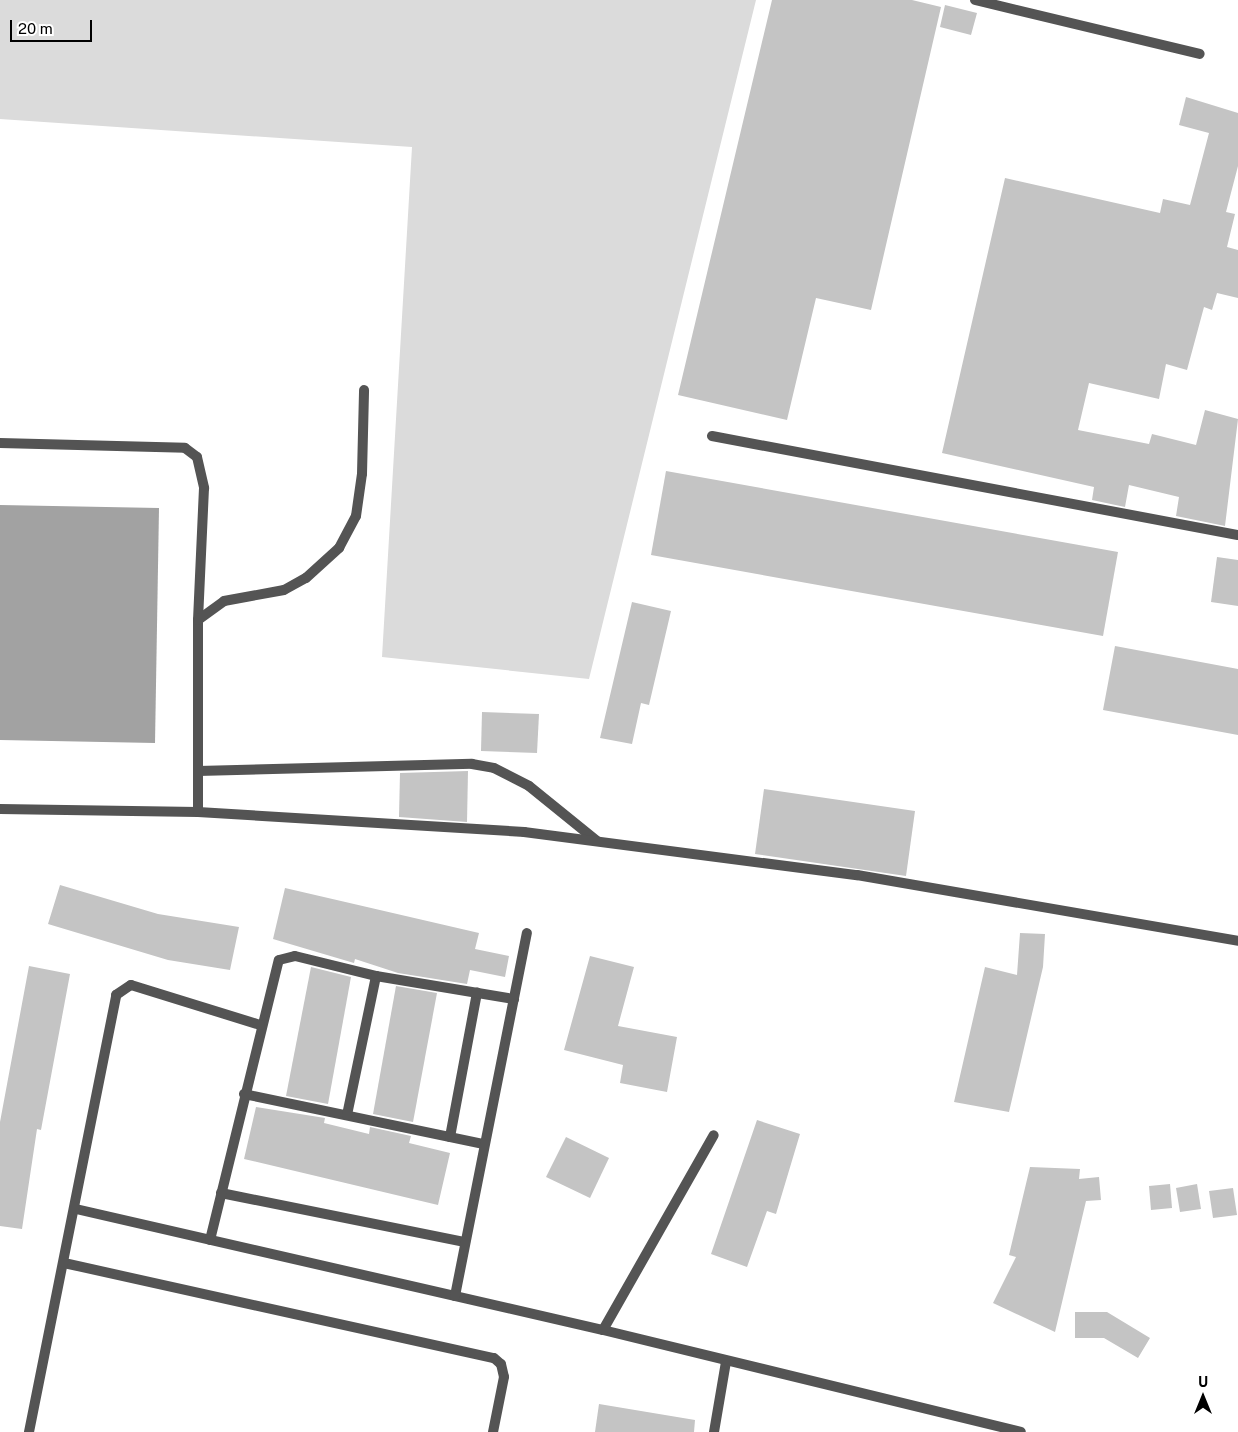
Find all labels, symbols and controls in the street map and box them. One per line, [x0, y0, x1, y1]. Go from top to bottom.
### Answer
scale bar [12, 10, 95, 42]
text: 20 m [18, 20, 53, 37]
north arrow [1178, 1372, 1228, 1422]
text: U [1198, 1374, 1208, 1390]

